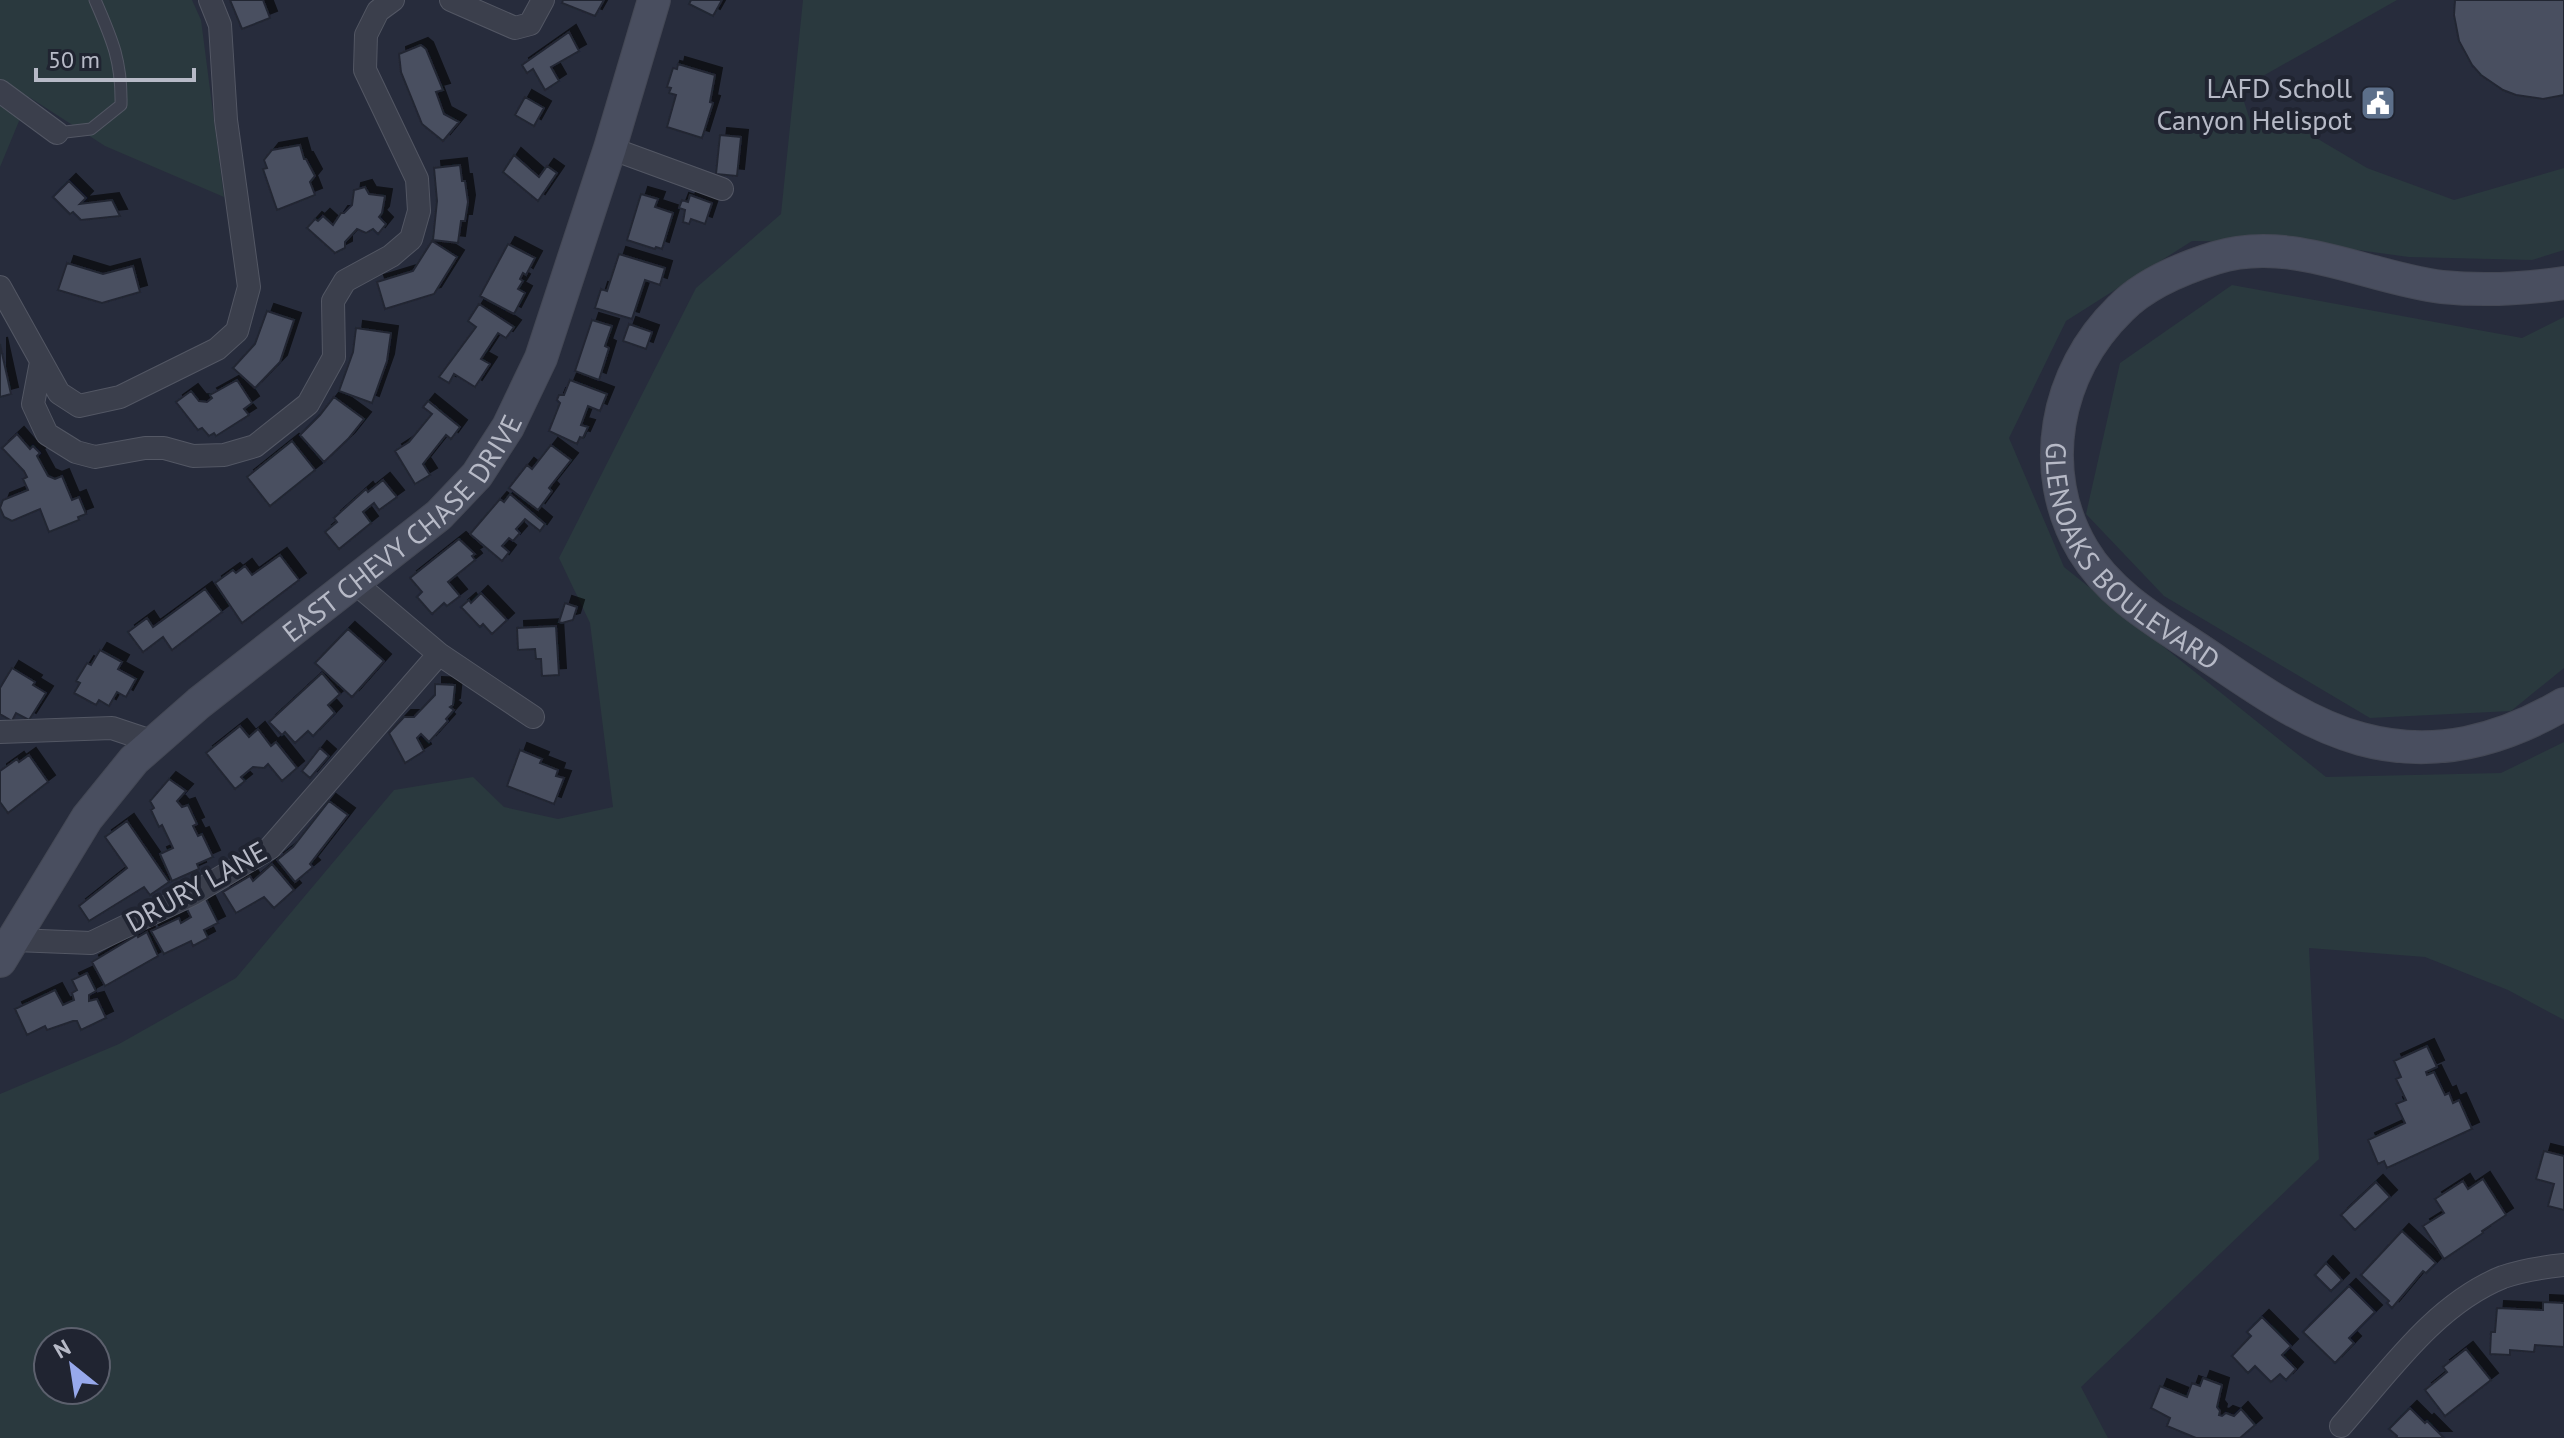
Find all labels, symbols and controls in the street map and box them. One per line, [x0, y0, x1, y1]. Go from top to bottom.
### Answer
scale bar [36, 32, 194, 82]
text: 50 m [48, 44, 100, 75]
place label: LAFD Scholl Canyon Helispot [2157, 69, 2352, 138]
public building icon: LAFD Scholl Canyon Helispot [2359, 84, 2397, 122]
street label: EAST CHEVY CHASE DRIVE [274, 408, 530, 650]
street label: GLENOAKS BOULEVARD [2038, 442, 2228, 677]
street label: DRURY LANE [119, 832, 273, 940]
north arrow [32, 1326, 112, 1406]
text: N [49, 1333, 75, 1364]

